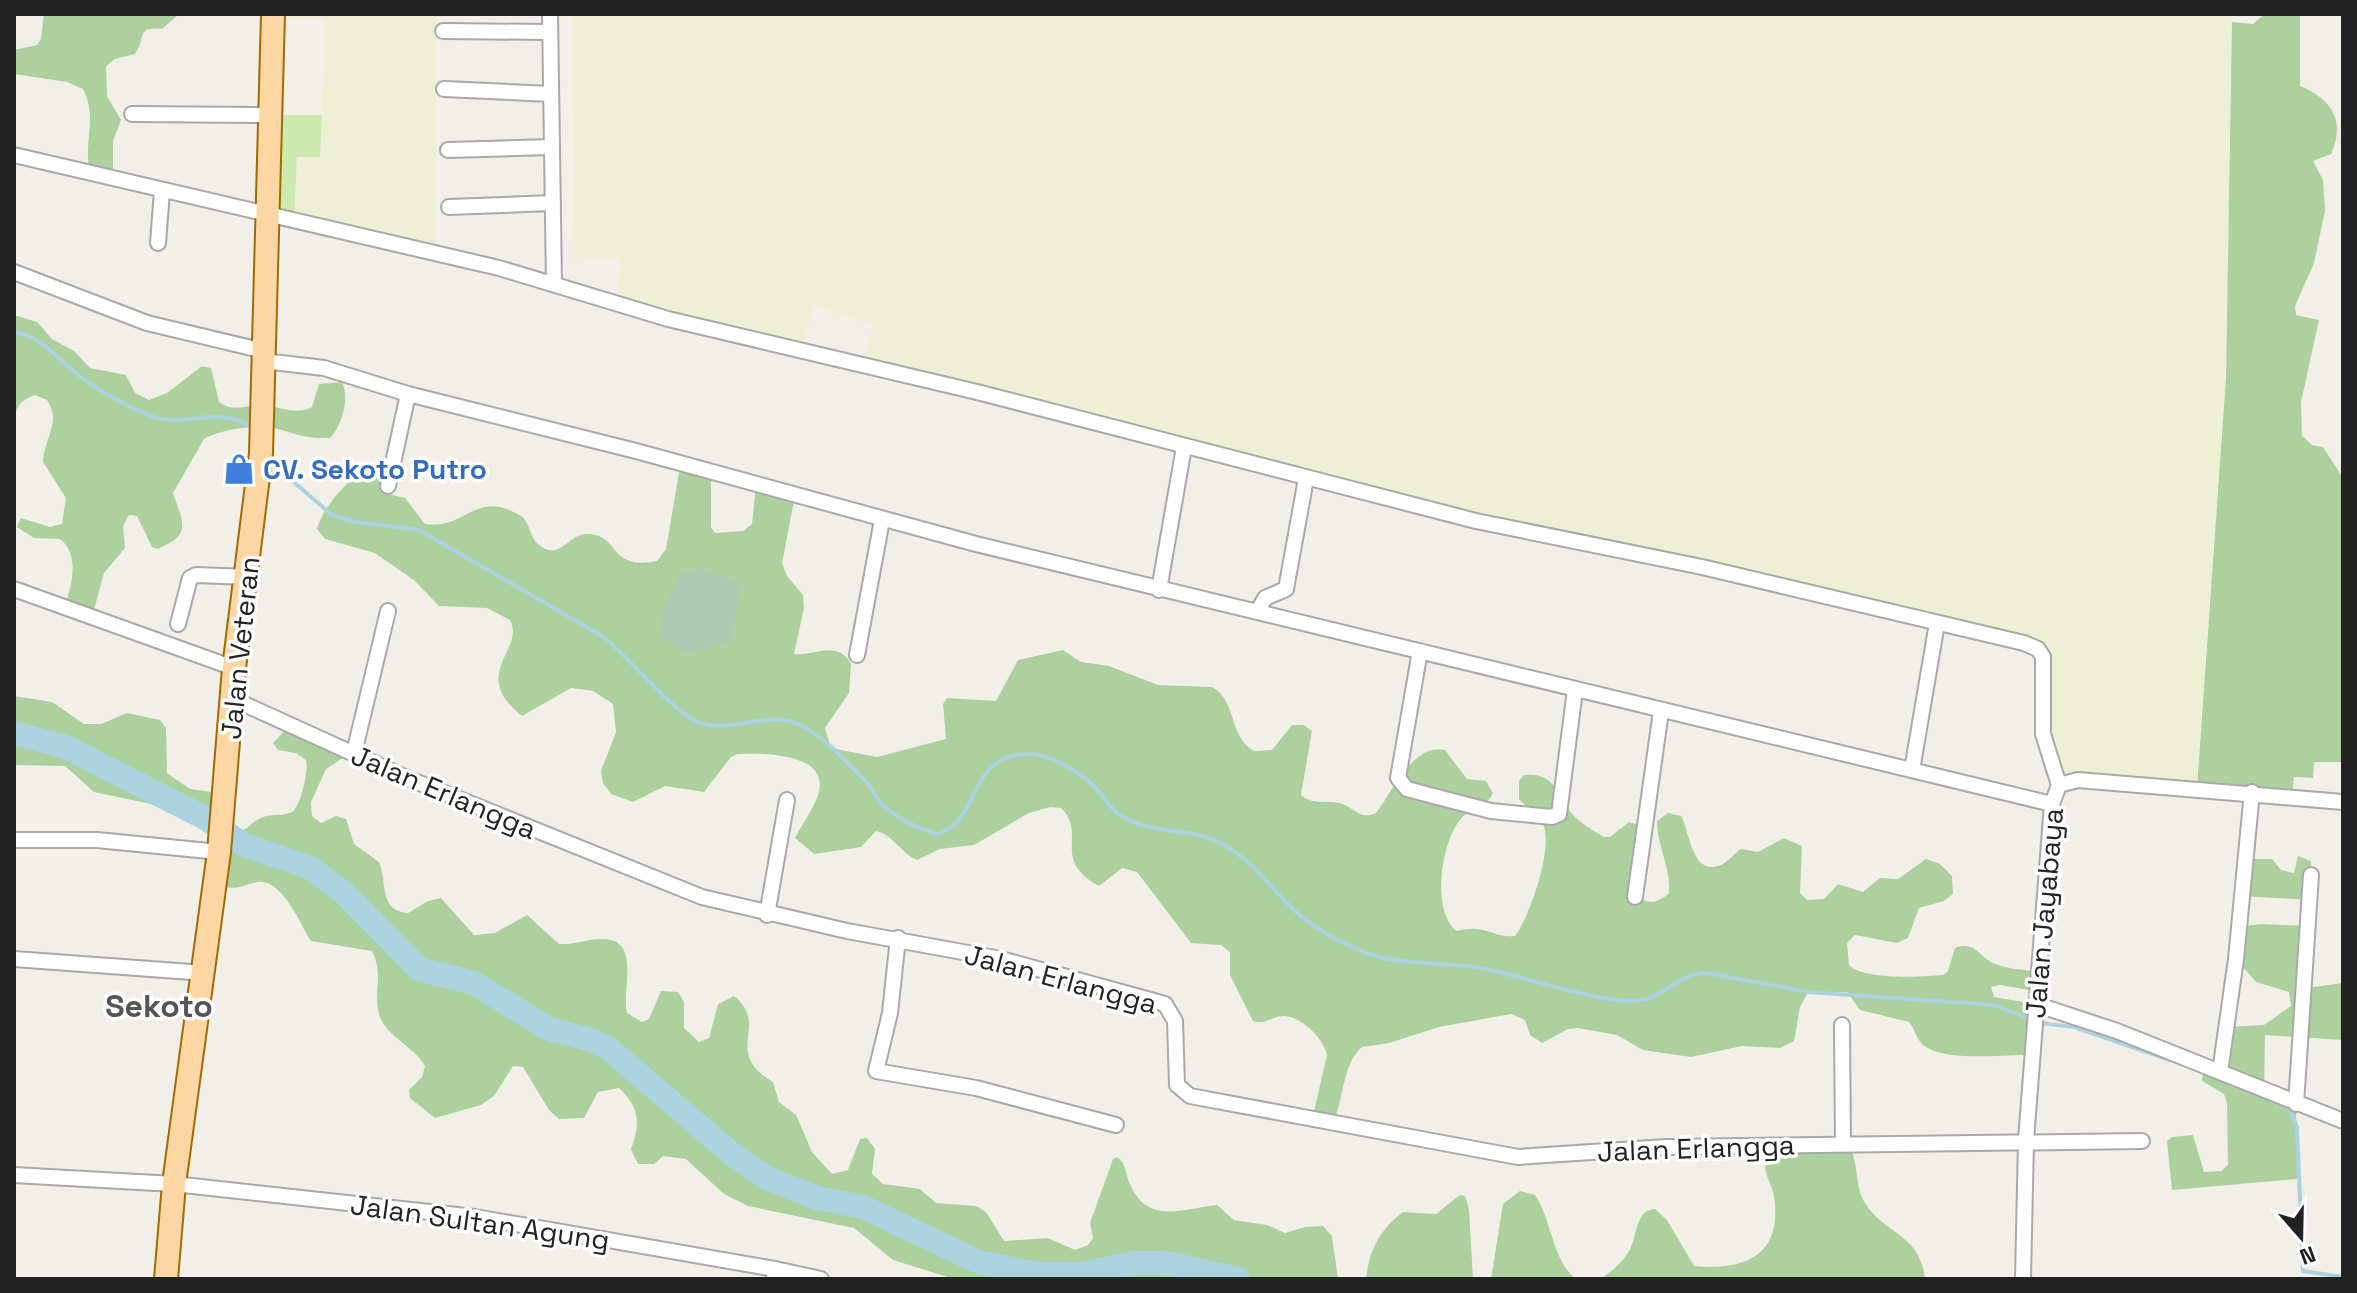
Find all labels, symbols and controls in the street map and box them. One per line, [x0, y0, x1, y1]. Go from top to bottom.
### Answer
place label: CV. Sekoto Putro [263, 451, 487, 487]
shop icon: CV. Sekoto Putro [222, 452, 256, 486]
street label: Jalan Veteran [213, 555, 267, 741]
street label: Jalan Erlangga [346, 737, 542, 847]
street label: Jalan Jayabaya [2017, 806, 2071, 1020]
street label: Jalan Erlangga [961, 936, 1161, 1022]
district label: Sekoto [105, 986, 213, 1026]
street label: Jalan Erlangga [1597, 1127, 1795, 1169]
street label: Jalan Sultan Agung [348, 1186, 612, 1258]
north arrow [2261, 1197, 2341, 1277]
text: N [2296, 1240, 2320, 1271]

